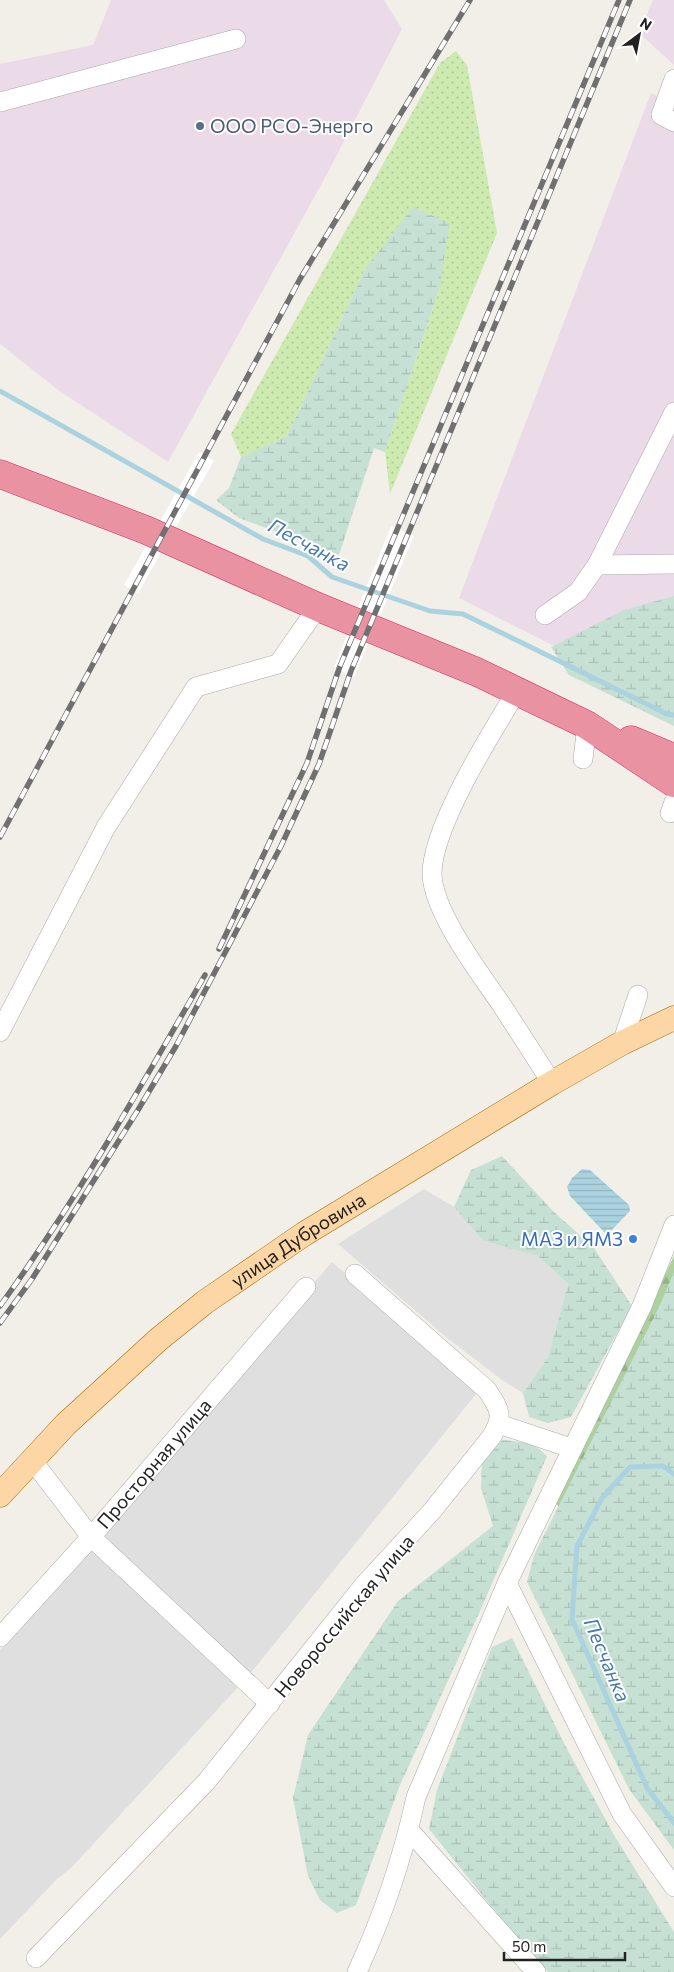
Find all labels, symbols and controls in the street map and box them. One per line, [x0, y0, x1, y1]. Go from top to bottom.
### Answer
north arrow [614, 10, 664, 60]
text: N [637, 14, 655, 34]
place label: ООО РСО-Энерго [210, 114, 373, 137]
marker: ООО РСО-Энерго [194, 120, 206, 132]
water label: Песчанка [265, 513, 354, 576]
street label: улица Дубровина [226, 1187, 369, 1292]
place label: МАЗ и ЯМЗ [521, 1227, 623, 1250]
marker: МАЗ и ЯМЗ [627, 1233, 639, 1245]
street label: Просторная улица [92, 1394, 216, 1533]
street label: Новороссийская улица [269, 1530, 418, 1702]
water label: Песчанка [580, 1614, 636, 1705]
scale bar [504, 1930, 625, 1962]
text: 50 m [512, 1937, 546, 1955]

